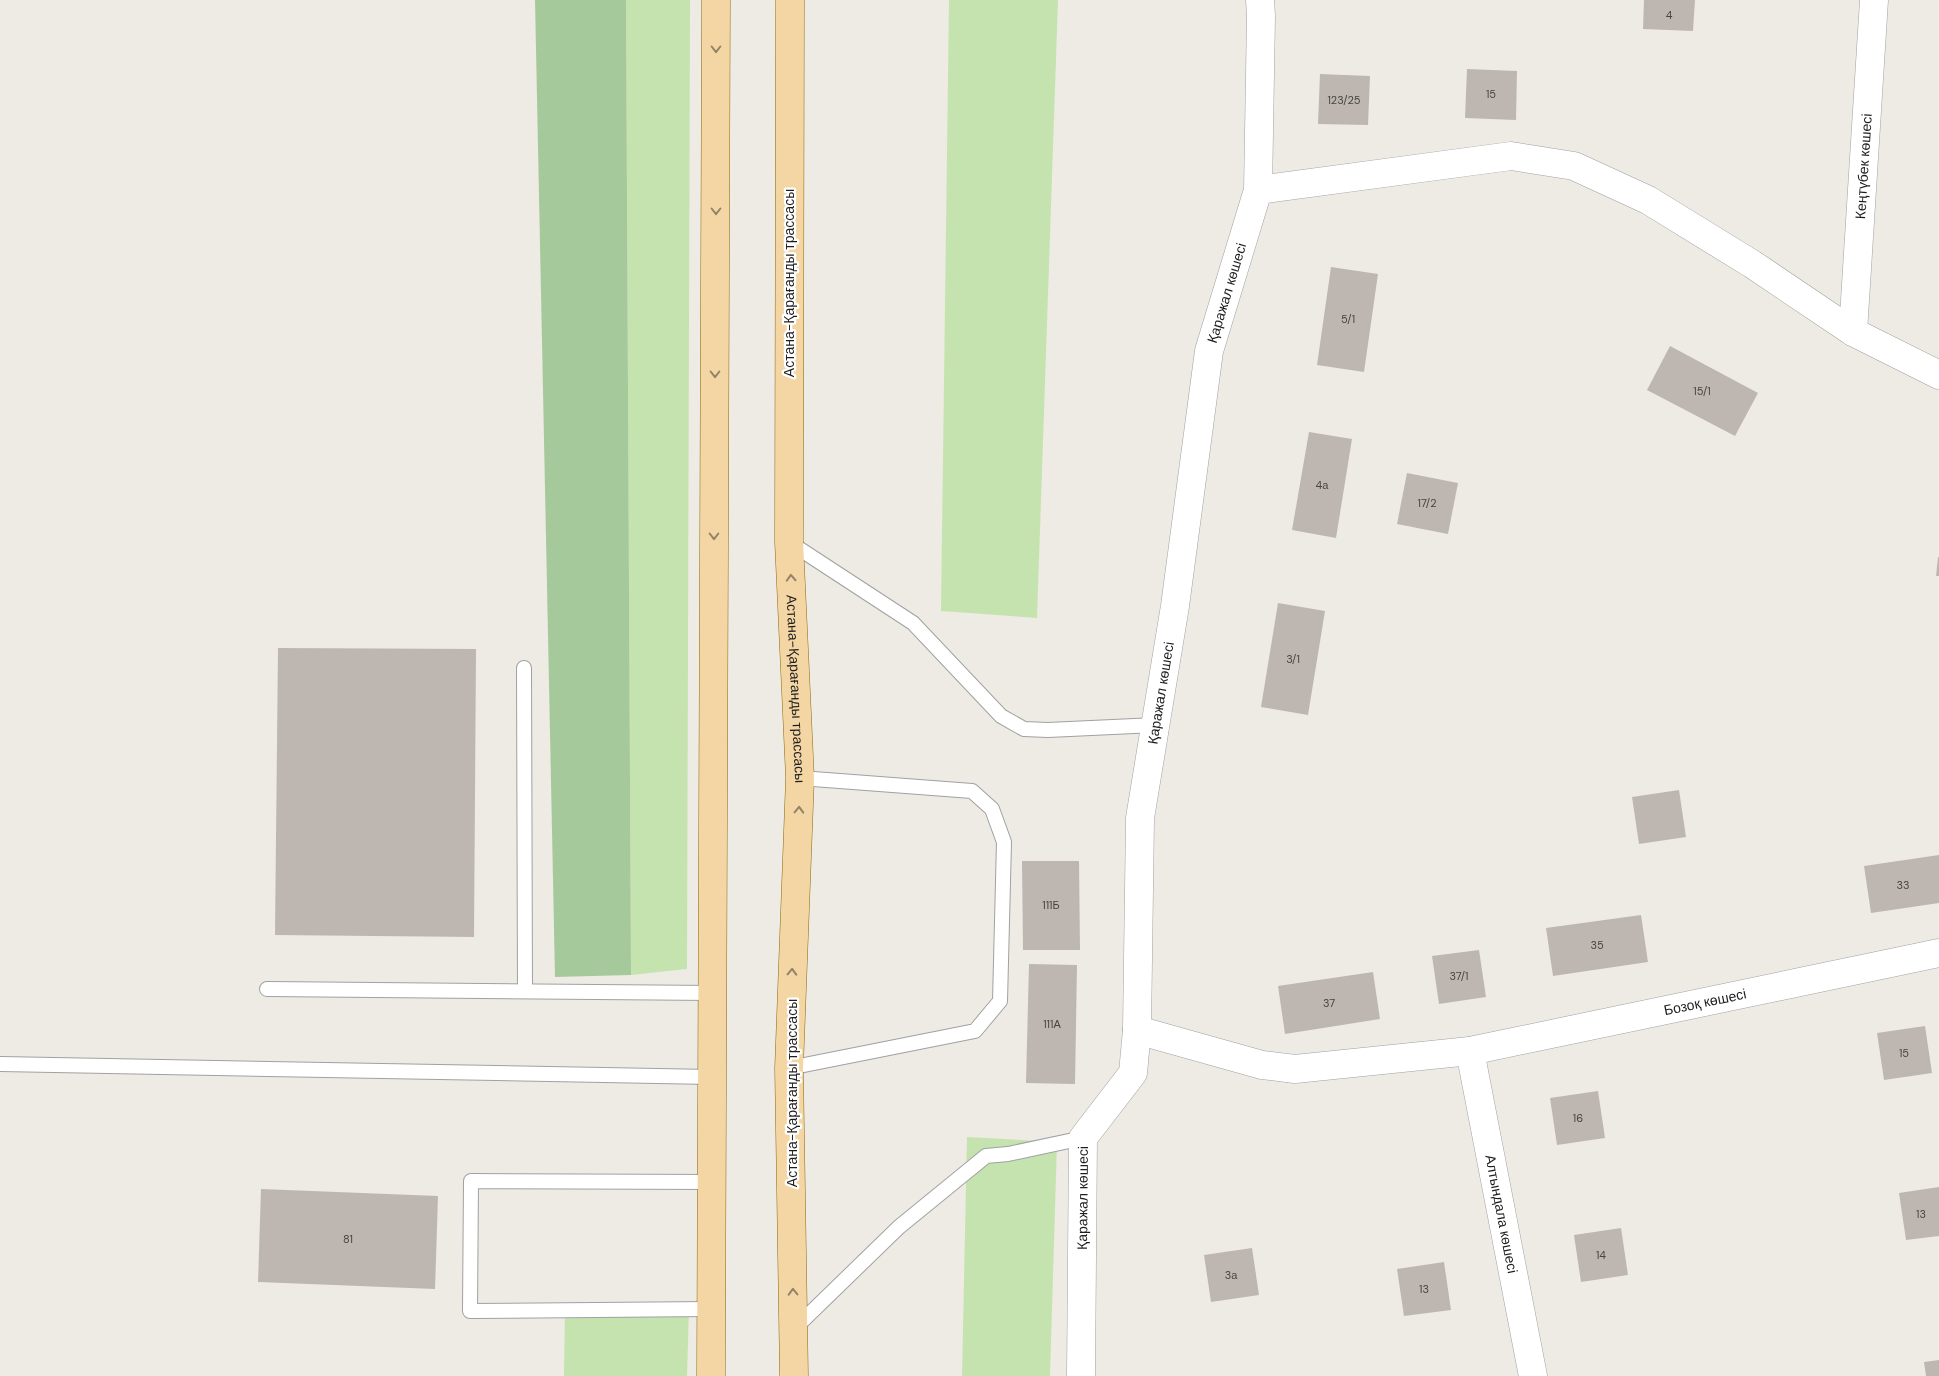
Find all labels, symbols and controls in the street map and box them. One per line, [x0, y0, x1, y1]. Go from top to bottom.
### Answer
house number: 4 [1666, 8, 1673, 22]
one-way arrow [711, 45, 721, 53]
house number: 15 [1486, 87, 1496, 101]
house number: 123/25 [1327, 93, 1361, 107]
street label: Кеңтүбек көшесі [1851, 113, 1876, 220]
street label: Астана-Қарағанды трассасы [780, 189, 798, 377]
one-way arrow [710, 207, 721, 215]
street label: Қаражал көшесі [1203, 241, 1250, 345]
house number: 5/1 [1341, 312, 1355, 326]
one-way arrow [710, 370, 720, 378]
house number: 15/1 [1693, 384, 1711, 398]
house number: 4а [1316, 478, 1329, 492]
house number: 17/2 [1418, 496, 1437, 510]
one-way arrow [709, 532, 719, 540]
one-way arrow [785, 573, 796, 581]
street label: Астана-Қарағанды трассасы [782, 594, 809, 783]
street label: Қаражал көшесі [1143, 640, 1178, 746]
house number: 3/1 [1286, 652, 1300, 666]
one-way arrow [793, 806, 804, 814]
house number: 33 [1896, 878, 1910, 892]
house number: 111Б [1042, 898, 1060, 912]
house number: 35 [1590, 938, 1604, 952]
one-way arrow [787, 968, 798, 976]
house number: 37/1 [1450, 969, 1468, 983]
street label: Бозоқ көшесі [1662, 985, 1748, 1019]
house number: 37 [1323, 996, 1335, 1010]
street label: Астана-Қарағанды трассасы [783, 999, 801, 1187]
house number: 111А [1043, 1017, 1061, 1031]
house number: 15 [1899, 1046, 1909, 1060]
house number: 16 [1573, 1111, 1583, 1125]
street label: Қаражал көшесі [1073, 1146, 1092, 1250]
street label: Алтындала көшесі [1481, 1153, 1522, 1275]
house number: 13 [1916, 1207, 1926, 1221]
house number: 81 [343, 1232, 353, 1246]
house number: 14 [1596, 1248, 1606, 1262]
house number: 3а [1225, 1268, 1238, 1282]
house number: 13 [1419, 1282, 1429, 1296]
one-way arrow [788, 1288, 799, 1296]

